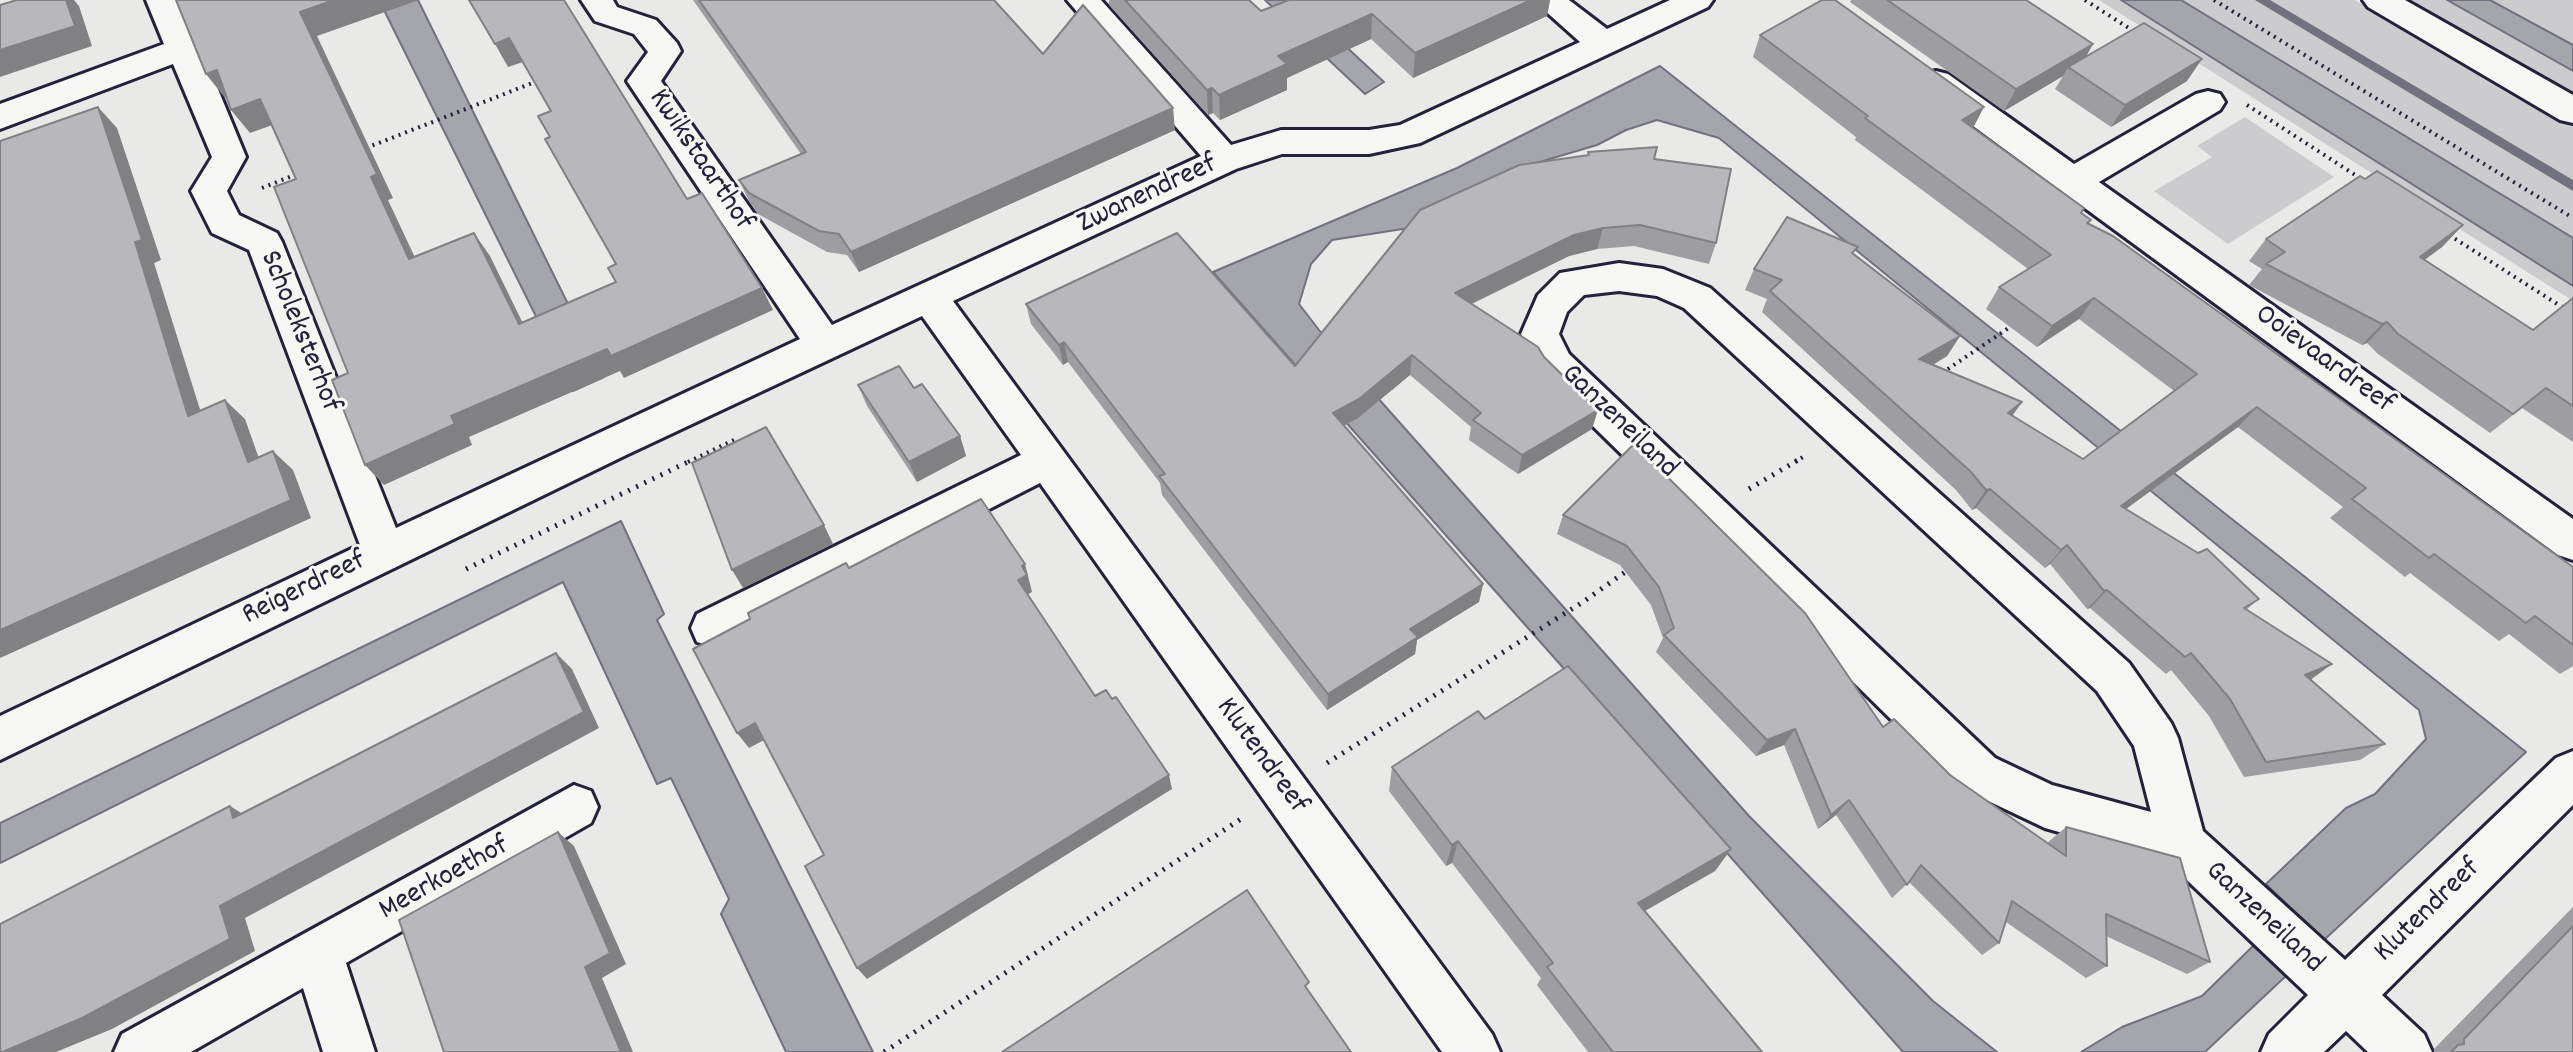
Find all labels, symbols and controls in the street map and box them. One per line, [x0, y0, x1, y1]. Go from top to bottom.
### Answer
street label: Kwikstaarthof [639, 84, 759, 238]
street label: Zwanendreef [1073, 148, 1223, 244]
street label: Scholeksterhof [249, 246, 347, 418]
street label: Ooievaardreef [2246, 298, 2400, 424]
street label: Ganzeneiland [1552, 358, 1684, 488]
street label: Reigerdreef [237, 545, 373, 635]
street label: Klutendreef [1206, 692, 1314, 822]
street label: Meerkoethof [374, 830, 516, 930]
street label: Klutendreef [2368, 852, 2490, 972]
street label: Ganzeneiland [2196, 855, 2330, 983]

